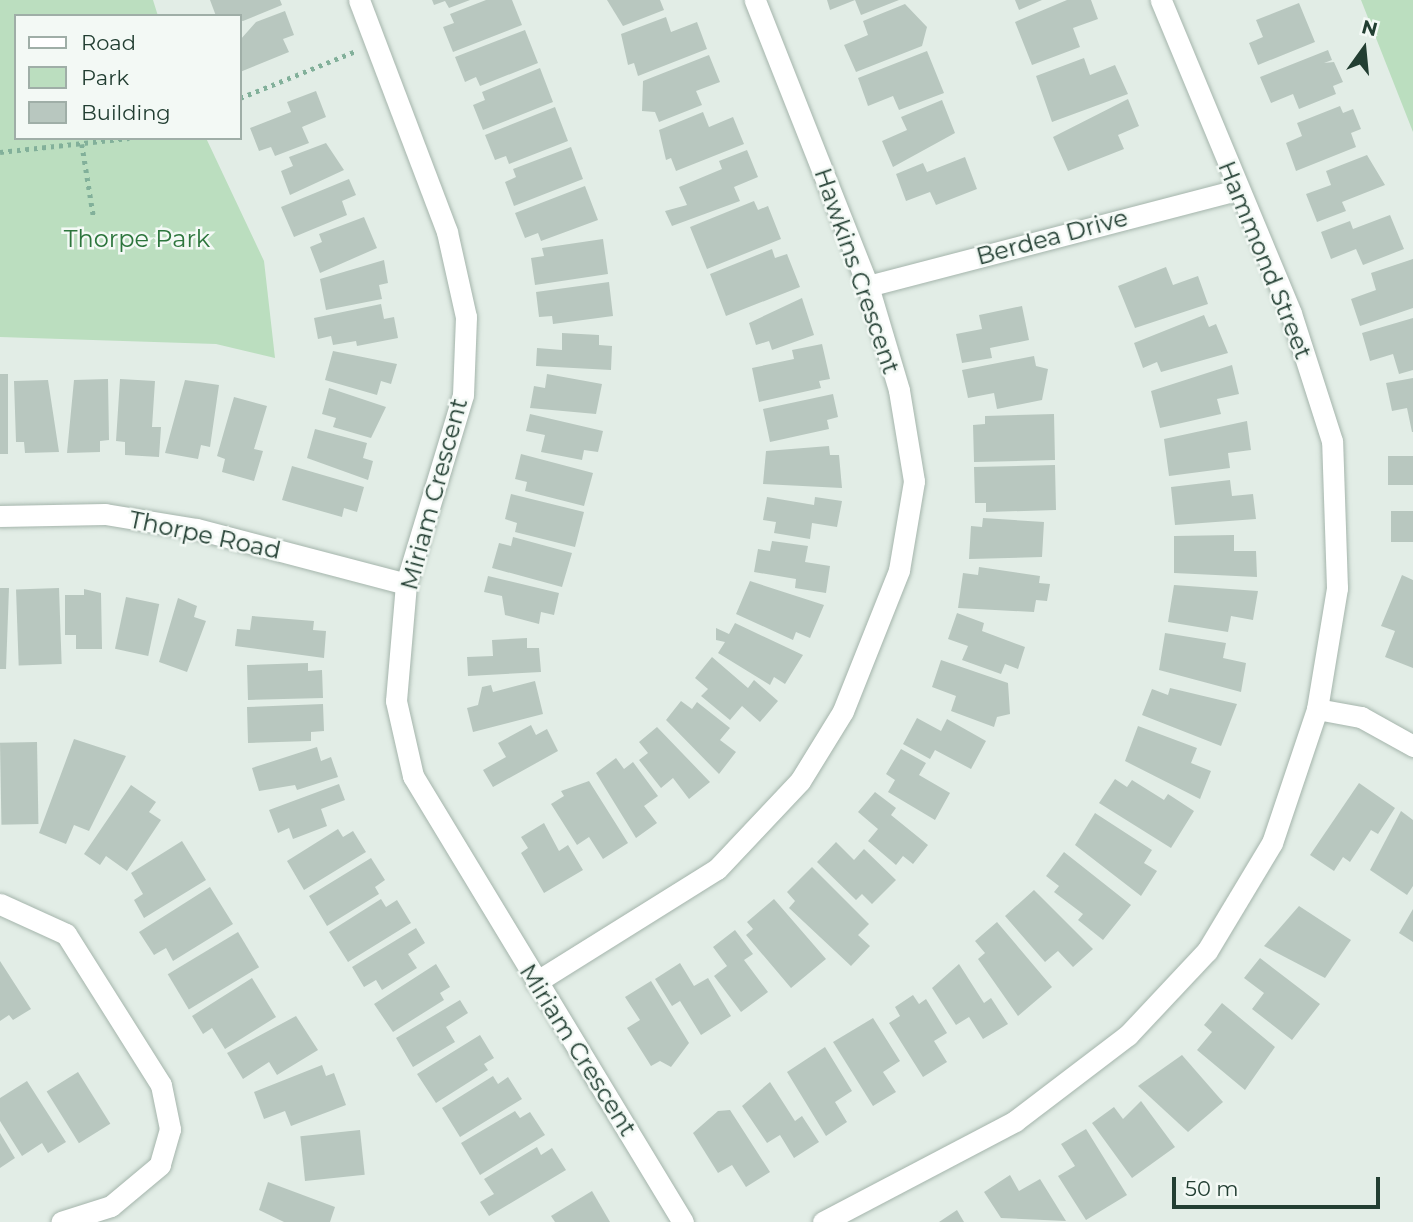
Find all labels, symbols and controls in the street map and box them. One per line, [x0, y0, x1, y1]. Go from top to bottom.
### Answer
legend [14, 14, 242, 140]
north arrow [1329, 14, 1399, 84]
text: N [1359, 15, 1380, 41]
text: Road [81, 30, 136, 55]
text: Park [81, 65, 129, 90]
text: Building [81, 100, 171, 125]
street label: Hammond Street [1212, 157, 1318, 363]
street label: Hawkins Crescent [808, 164, 906, 378]
street label: Berdea Drive [973, 203, 1131, 271]
park label: Thorpe Park [64, 225, 210, 253]
street label: Miriam Crescent [395, 395, 473, 593]
street label: Thorpe Road [127, 505, 283, 565]
street label: Miriam Crescent [513, 959, 643, 1141]
scale bar [1175, 1162, 1383, 1206]
text: 50 m [1185, 1176, 1239, 1201]

